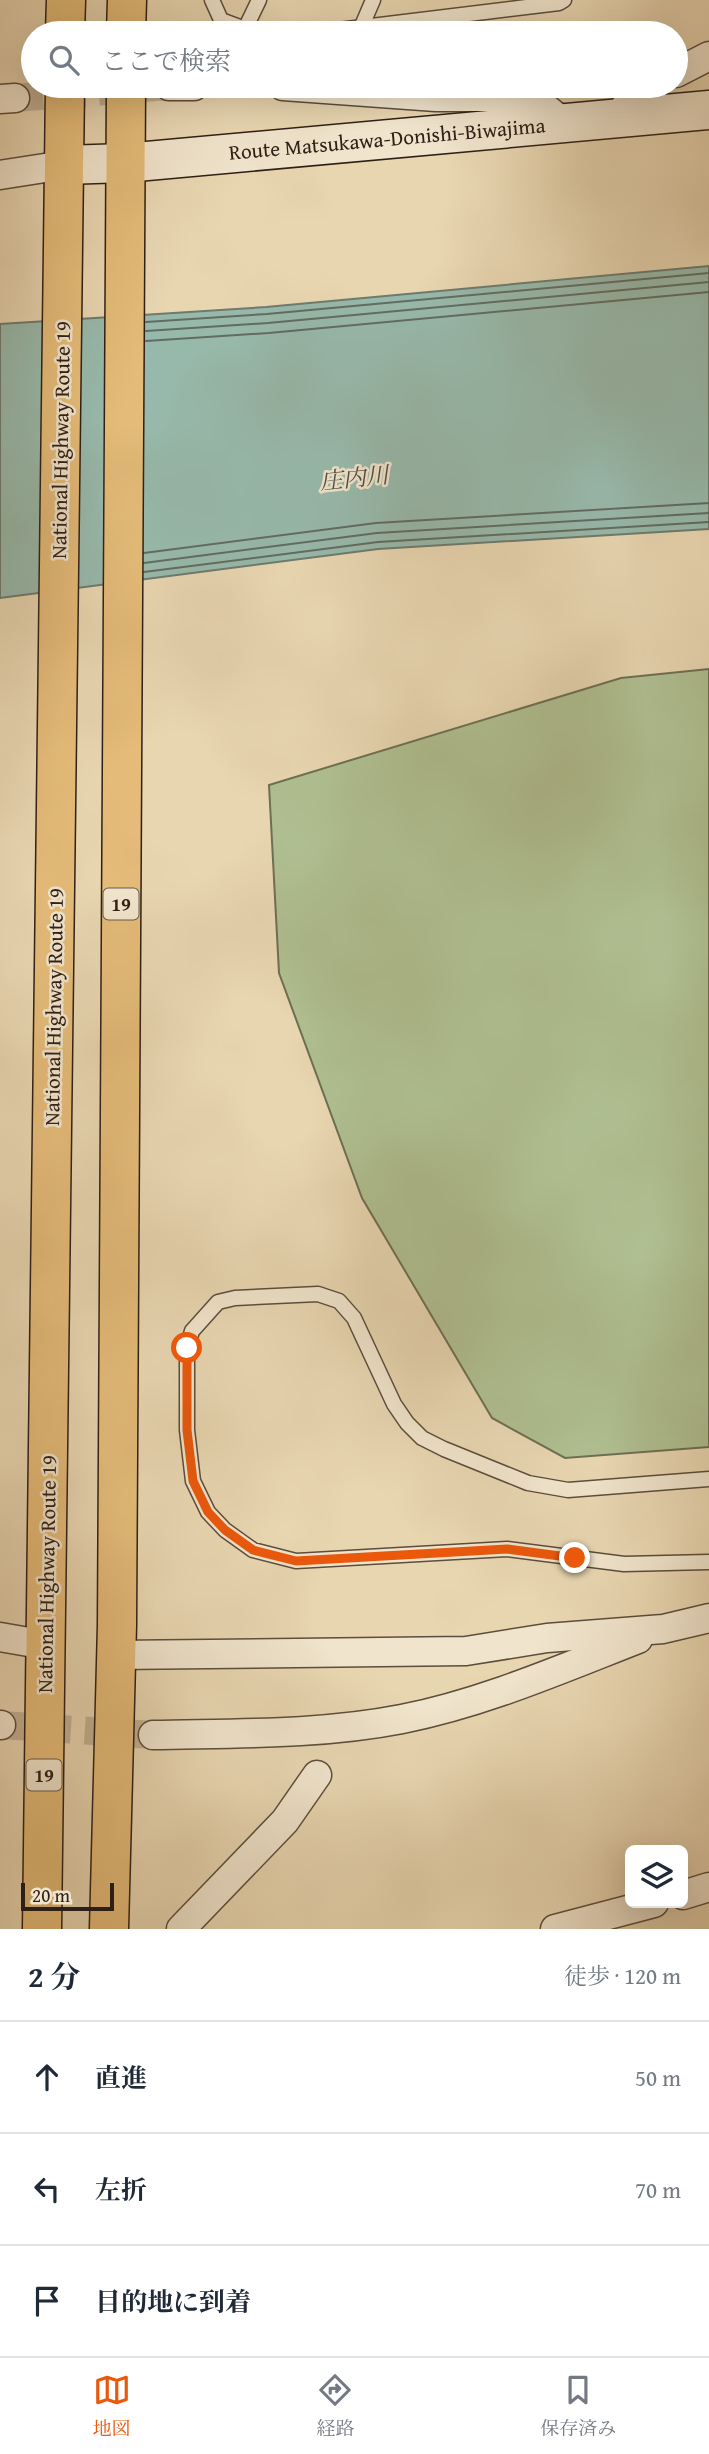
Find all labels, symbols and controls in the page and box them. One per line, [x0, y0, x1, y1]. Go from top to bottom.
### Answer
search box [21, 21, 688, 98]
icon: search [45, 41, 83, 79]
text: ここで検索 [101, 41, 231, 80]
street label: Route Matsukawa-Donishi-Biwajima [227, 109, 547, 168]
street label: National Highway Route 19 [43, 321, 78, 559]
water label: 庄内川 [318, 457, 393, 498]
street label: National Highway Route 19 [36, 888, 71, 1126]
road number: 19 [104, 888, 138, 920]
route start [171, 1332, 202, 1363]
street label: National Highway Route 19 [29, 1455, 64, 1693]
route end [559, 1542, 590, 1573]
road number: 19 [26, 1760, 61, 1791]
map controls [625, 1845, 688, 1908]
button: layers [625, 1845, 688, 1908]
scale bar [21, 1880, 114, 1912]
text: 20 m [32, 1881, 70, 1909]
text: 2 分 [28, 1954, 80, 1998]
text: 徒歩 · 120 m [564, 1959, 681, 1992]
icon: ahead [28, 2058, 66, 2096]
text: 直進 [95, 2058, 147, 2097]
text: 50 m [635, 2061, 681, 2094]
icon: left [28, 2170, 66, 2208]
text: 左折 [95, 2170, 147, 2209]
text: 70 m [635, 2173, 681, 2206]
icon: arrive [28, 2282, 66, 2320]
text: 目的地に到着 [95, 2282, 251, 2321]
tab: 地図 [93, 2371, 131, 2442]
tab: 経路 [316, 2371, 354, 2442]
tab: 保存済み [540, 2371, 616, 2442]

